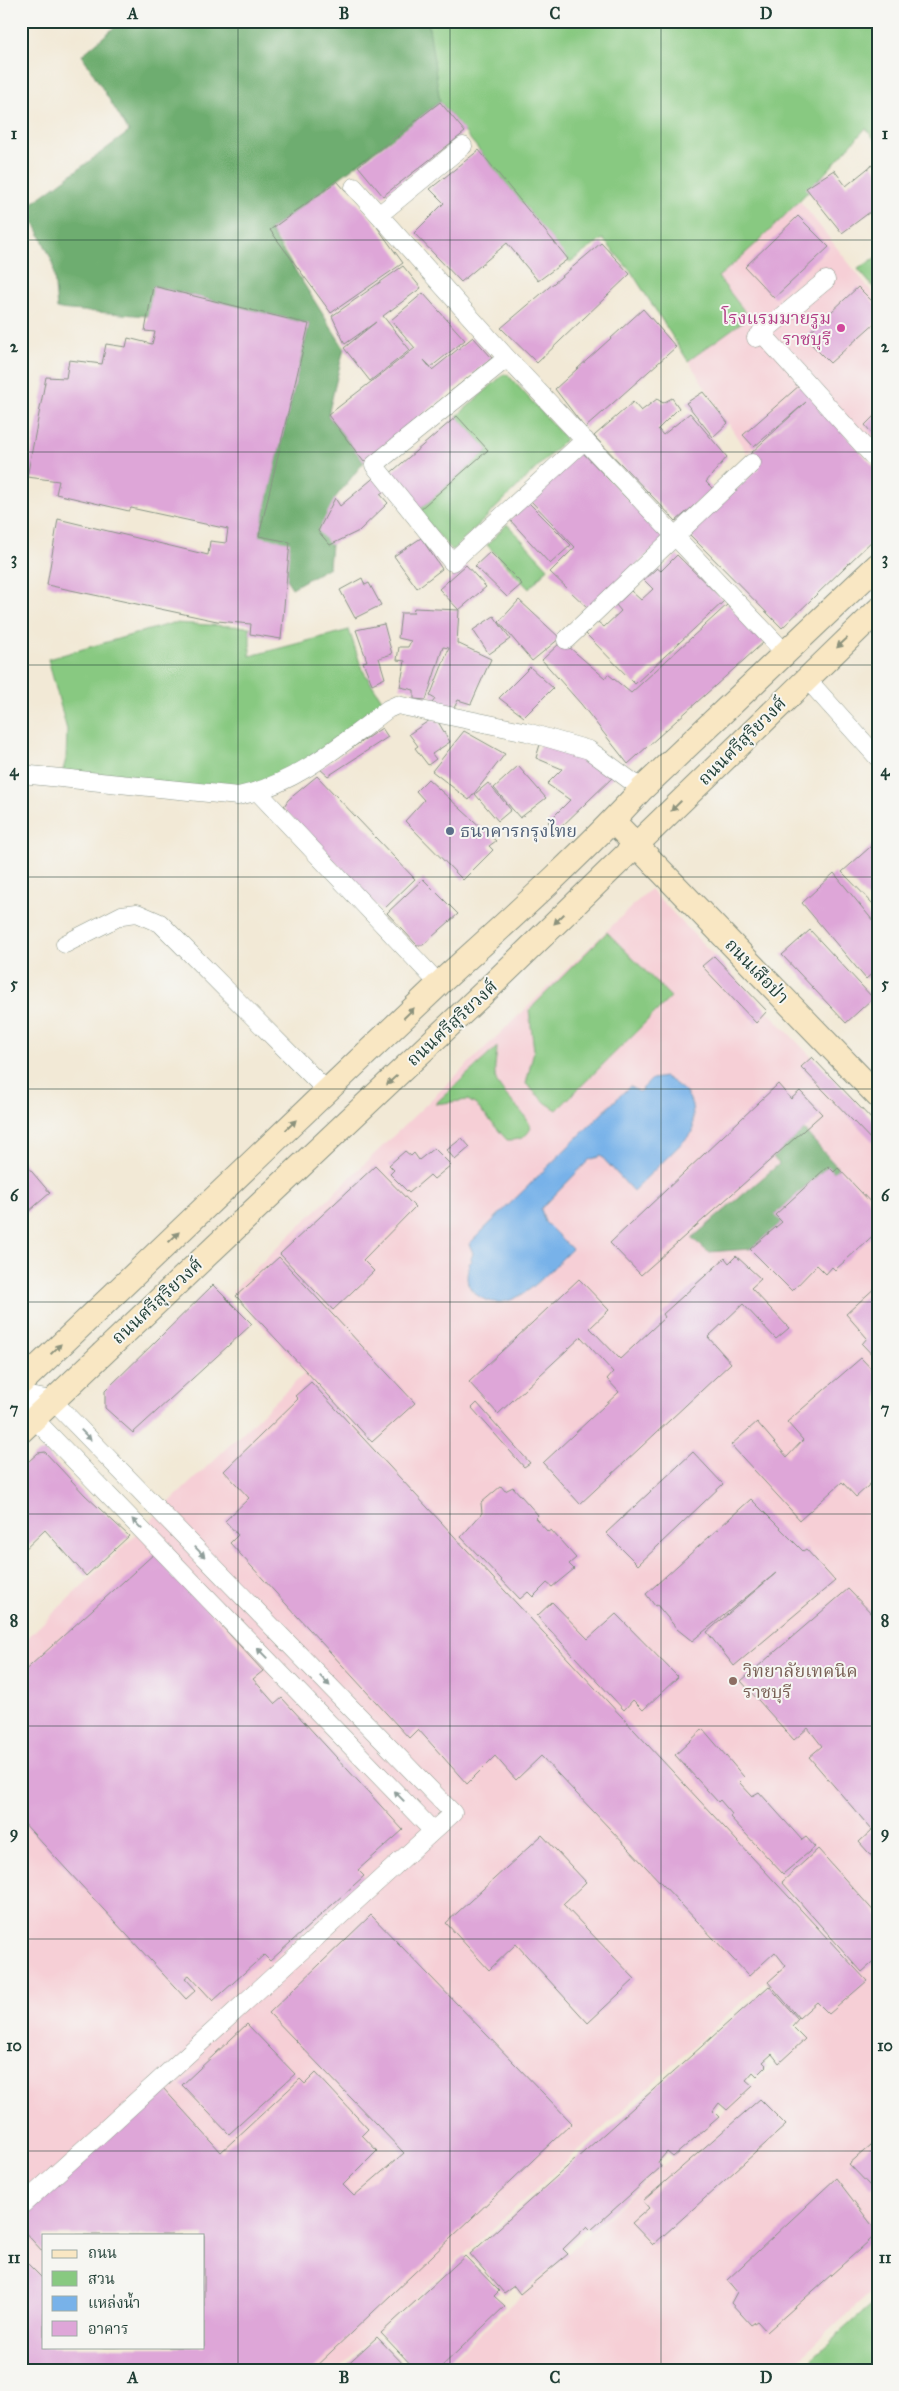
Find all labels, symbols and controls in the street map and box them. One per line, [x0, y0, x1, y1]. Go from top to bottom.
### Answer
text: A [127, 4, 139, 23]
text: B [339, 4, 349, 23]
text: C [550, 4, 561, 23]
text: D [760, 4, 773, 23]
text: 1 [11, 124, 18, 143]
text: 1 [882, 124, 889, 143]
place label: โรงแรมมายรูม ราชบุรี [721, 305, 831, 351]
marker: โรงแรมมายรูม ราชบุรี [835, 322, 847, 334]
text: 2 [10, 337, 19, 356]
text: 2 [881, 337, 890, 356]
text: 3 [11, 549, 17, 569]
text: 3 [882, 549, 888, 569]
one-way arrow [837, 637, 849, 649]
street label: ถนนศรีสุริยวงศ์ [693, 692, 792, 791]
text: 4 [10, 761, 20, 781]
text: 4 [881, 761, 891, 781]
one-way arrow [671, 800, 683, 812]
place label: ธนาคารกรุงไทย [460, 819, 577, 843]
marker: ธนาคารกรุงไทย [444, 825, 456, 837]
one-way arrow [553, 913, 565, 925]
street label: ถนนเสือป่า [720, 934, 794, 1008]
text: 5 [10, 974, 18, 993]
text: 5 [881, 974, 889, 993]
street label: ถนนศรีสุริยวงศ์ [402, 975, 503, 1071]
one-way arrow [403, 1007, 415, 1019]
one-way arrow [386, 1074, 398, 1086]
one-way arrow [285, 1119, 297, 1131]
text: 6 [10, 1186, 19, 1205]
text: 6 [881, 1186, 890, 1205]
one-way arrow [168, 1231, 180, 1243]
street label: ถนนศรีสุริยวงศ์ [107, 1253, 208, 1349]
one-way arrow [50, 1343, 62, 1355]
text: 7 [10, 1399, 19, 1418]
text: 7 [881, 1399, 890, 1418]
one-way arrow [80, 1429, 92, 1441]
one-way arrow [131, 1518, 143, 1530]
one-way arrow [194, 1545, 206, 1557]
text: 8 [10, 1611, 18, 1630]
text: 8 [881, 1611, 889, 1630]
one-way arrow [256, 1648, 268, 1660]
place label: วิทยาลัยเทคนิค ราชบุรี [743, 1660, 858, 1704]
one-way arrow [319, 1674, 331, 1686]
marker: วิทยาลัยเทคนิค ราชบุรี [727, 1675, 739, 1687]
one-way arrow [393, 1790, 405, 1802]
text: 9 [10, 1823, 18, 1843]
text: 9 [881, 1823, 889, 1843]
text: 10 [6, 2036, 22, 2055]
text: 10 [877, 2036, 893, 2055]
legend [42, 2234, 205, 2348]
text: ถนน [88, 2244, 117, 2262]
text: 11 [8, 2248, 21, 2267]
text: 11 [879, 2248, 892, 2267]
text: สวน [88, 2270, 115, 2288]
text: แหล่งน้ำ [88, 2292, 140, 2312]
text: อาคาร [88, 2320, 128, 2338]
text: A [127, 2368, 139, 2387]
text: B [339, 2368, 349, 2387]
text: C [550, 2368, 561, 2387]
text: D [760, 2368, 773, 2387]

